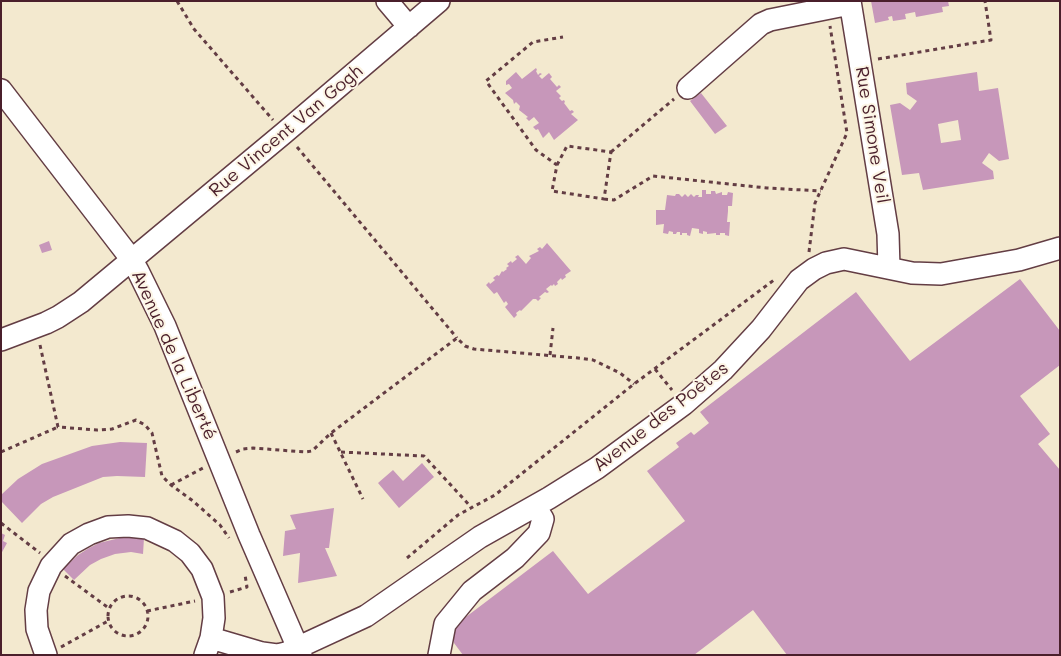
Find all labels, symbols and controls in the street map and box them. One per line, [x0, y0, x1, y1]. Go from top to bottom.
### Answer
street label: Rue Vincent Van Gogh [205, 60, 367, 202]
street label: Rue Simone Veil [850, 65, 894, 205]
street label: Avenue de la Liberté [127, 267, 221, 443]
street label: Avenue des Poètes [589, 357, 733, 477]

